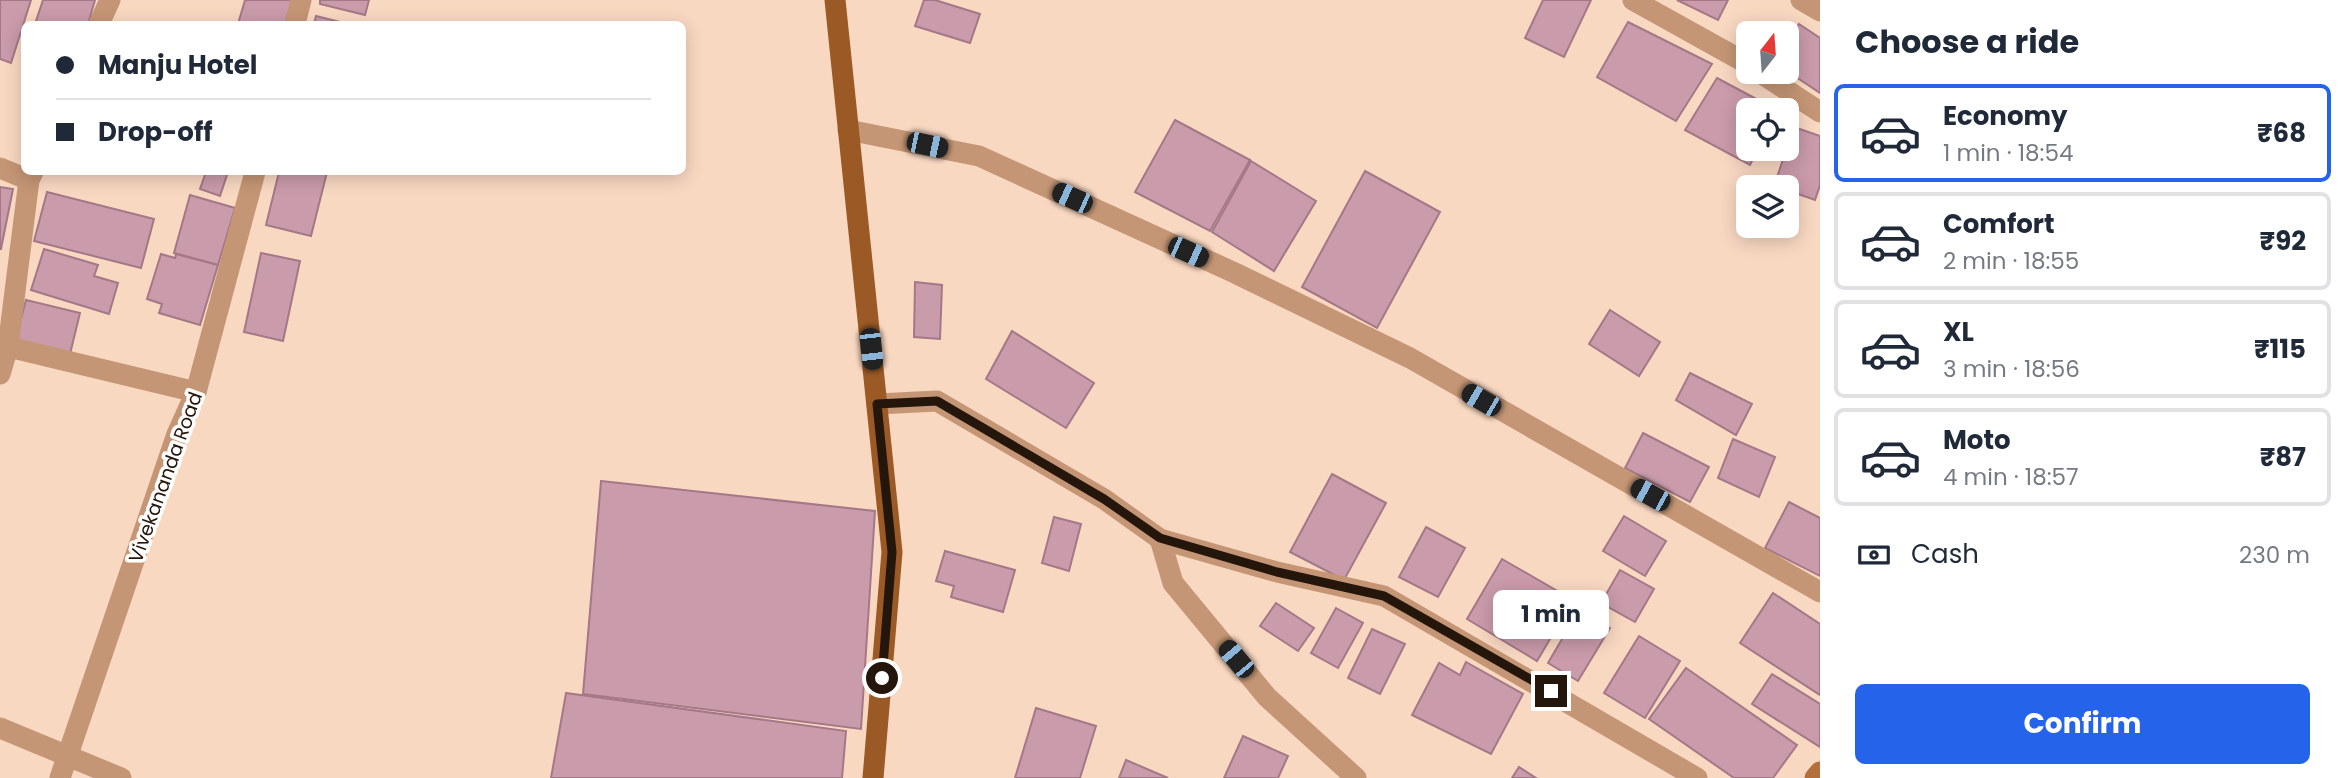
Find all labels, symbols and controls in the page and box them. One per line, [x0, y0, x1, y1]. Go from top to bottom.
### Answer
text: Choose a ride [1855, 19, 2079, 64]
north arrow [1736, 21, 1799, 84]
map controls [1736, 21, 1799, 238]
text: Manju Hotel [98, 47, 258, 83]
button: locate [1736, 98, 1799, 161]
text: Economy [1943, 98, 2067, 134]
icon: car [1859, 102, 1922, 165]
text: Drop-off [98, 114, 213, 150]
text: ₹68 [2257, 115, 2306, 151]
car [905, 130, 950, 160]
text: 1 min · 18:54 [1943, 137, 2073, 169]
button: layers [1736, 175, 1799, 238]
car [1049, 180, 1096, 216]
text: Comfort [1943, 206, 2055, 242]
icon: car [1859, 210, 1922, 273]
text: ₹92 [2260, 223, 2306, 259]
car [1165, 234, 1212, 270]
text: 2 min · 18:55 [1943, 245, 2079, 277]
text: XL [1943, 314, 1974, 350]
icon: car [1859, 318, 1922, 381]
car [859, 327, 884, 371]
text: ₹115 [2254, 331, 2306, 367]
text: 3 min · 18:56 [1943, 353, 2080, 385]
car [1458, 380, 1505, 420]
street label: Vivekananda Road [122, 388, 209, 566]
text: Moto [1943, 422, 2011, 458]
icon: car [1859, 426, 1922, 489]
text: ₹87 [2260, 439, 2306, 475]
text: 4 min · 18:57 [1943, 461, 2079, 493]
car [1627, 476, 1674, 514]
icon: cash [1855, 536, 1893, 574]
text: Cash [1911, 536, 1979, 572]
text: 230 m [2239, 539, 2310, 571]
callout: 1 min [1493, 590, 1609, 638]
text: 1 min [1521, 598, 1581, 630]
car [1215, 636, 1258, 682]
route start [866, 662, 898, 694]
route end [1535, 675, 1567, 707]
button: Confirm [1855, 684, 2310, 764]

